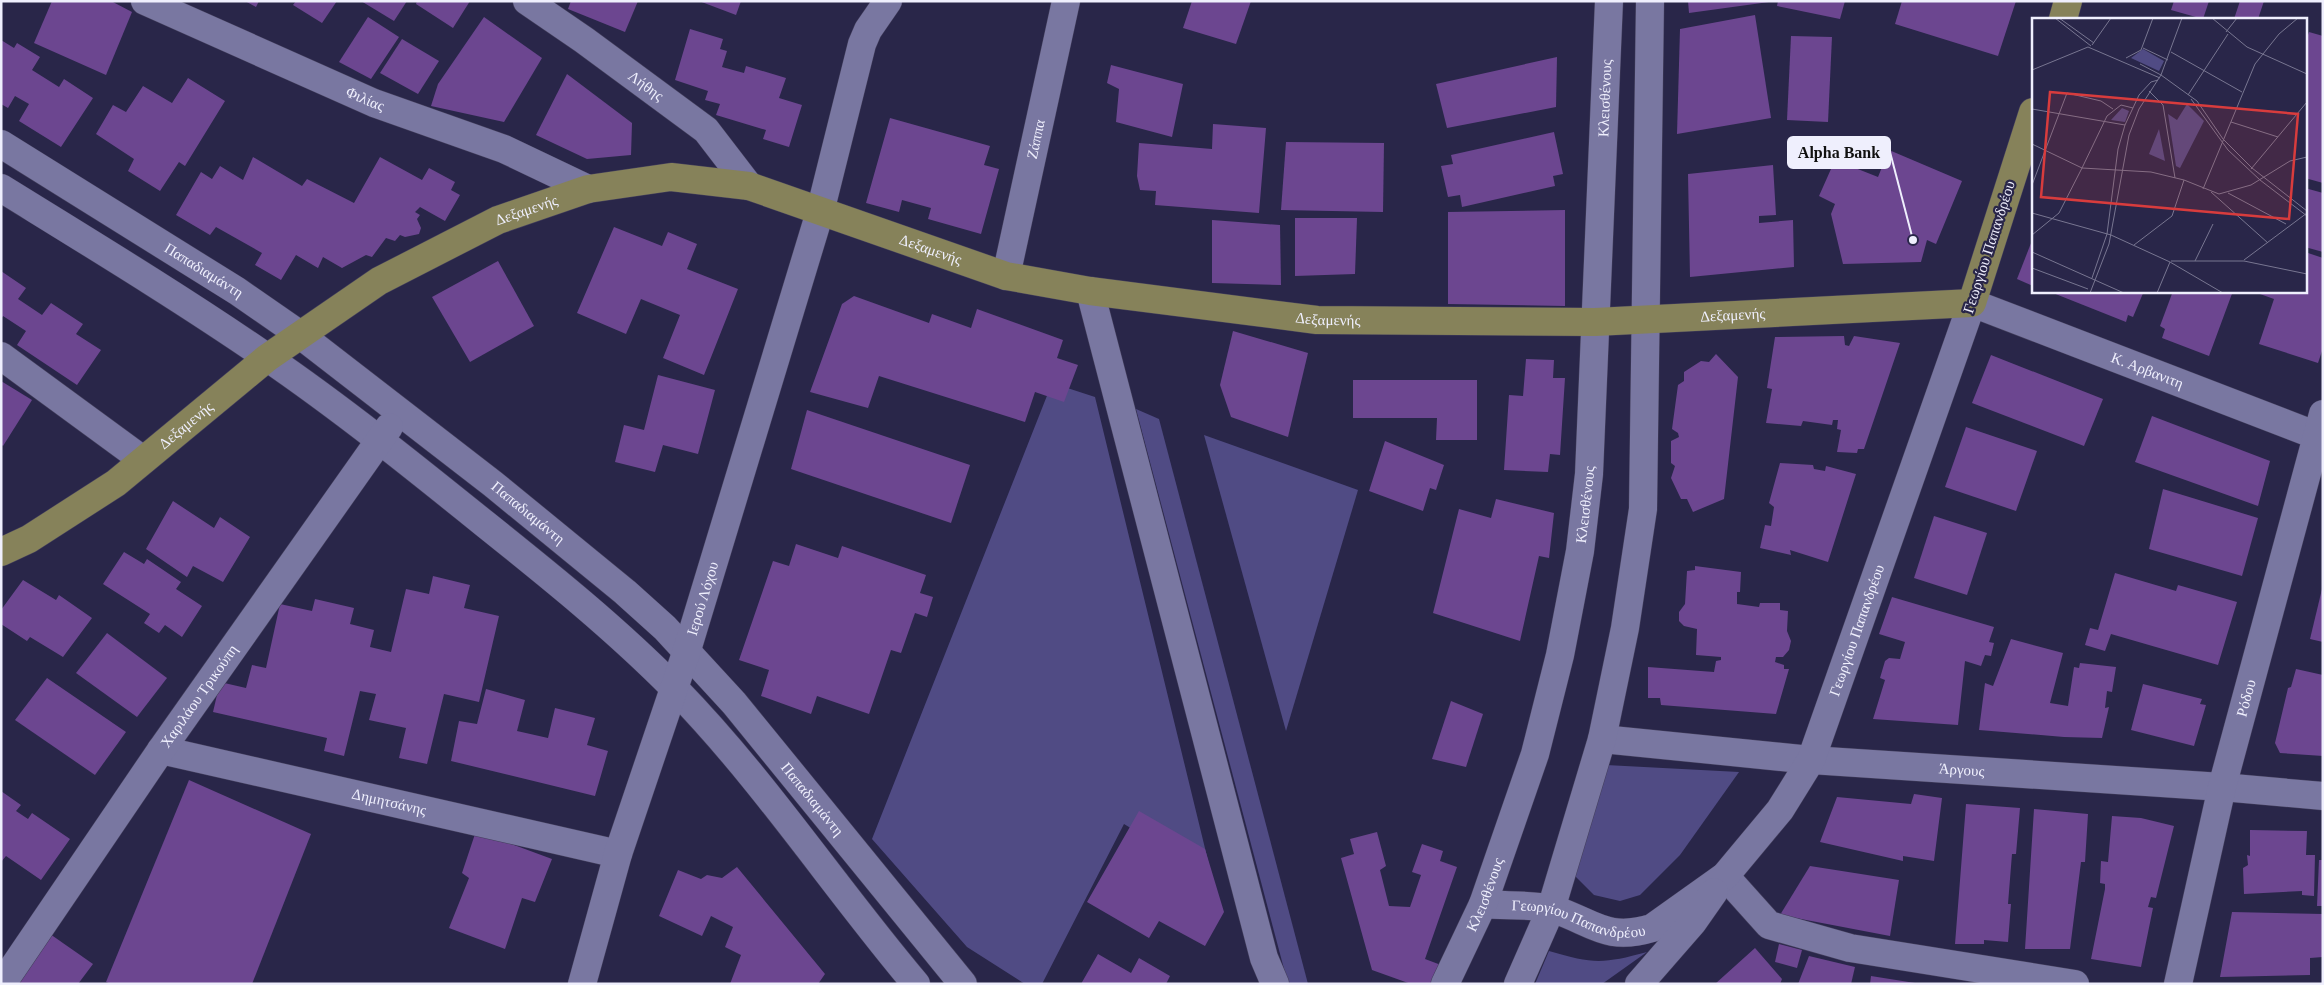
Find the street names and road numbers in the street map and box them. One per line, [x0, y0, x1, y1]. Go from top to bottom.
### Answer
street label: Κλεισθένους [1595, 59, 1615, 137]
street label: Λήθης [625, 67, 667, 104]
street label: Φιλίας [344, 84, 387, 114]
street label: Ζάππα [1024, 118, 1048, 160]
street label: Γεωργίου Παπανδρέου [1960, 179, 2018, 315]
street label: Δεξαμενής [493, 192, 560, 228]
street label: Δεξαμενής [897, 231, 964, 268]
street label: Παπαδιαμάντη [162, 240, 246, 301]
street label: Δεξαμενής [1700, 305, 1766, 325]
street label: Δεξαμενής [1295, 309, 1361, 328]
street label: Κ. Αρβανιτη [2109, 349, 2186, 392]
street label: Δεξαμενής [156, 398, 216, 452]
street label: Κλεισθένους [1573, 466, 1597, 544]
street label: Παπαδιαμάντη [488, 478, 568, 547]
street label: Ιερού Λόχου [684, 560, 721, 637]
street label: Γεωργίου Παπανδρέου [1826, 562, 1887, 698]
street label: Χαριλάου Τρικούπη [157, 641, 241, 751]
street label: Ρόδου [2233, 678, 2259, 718]
street label: Παπαδιαμάντη [778, 759, 847, 839]
street label: Άργους [1938, 760, 1985, 779]
street label: Δημητσάνης [350, 786, 428, 818]
street label: Κλεισθένους [1463, 856, 1506, 934]
street label: Γεωργίου Παπανδρέου [1511, 897, 1647, 941]

